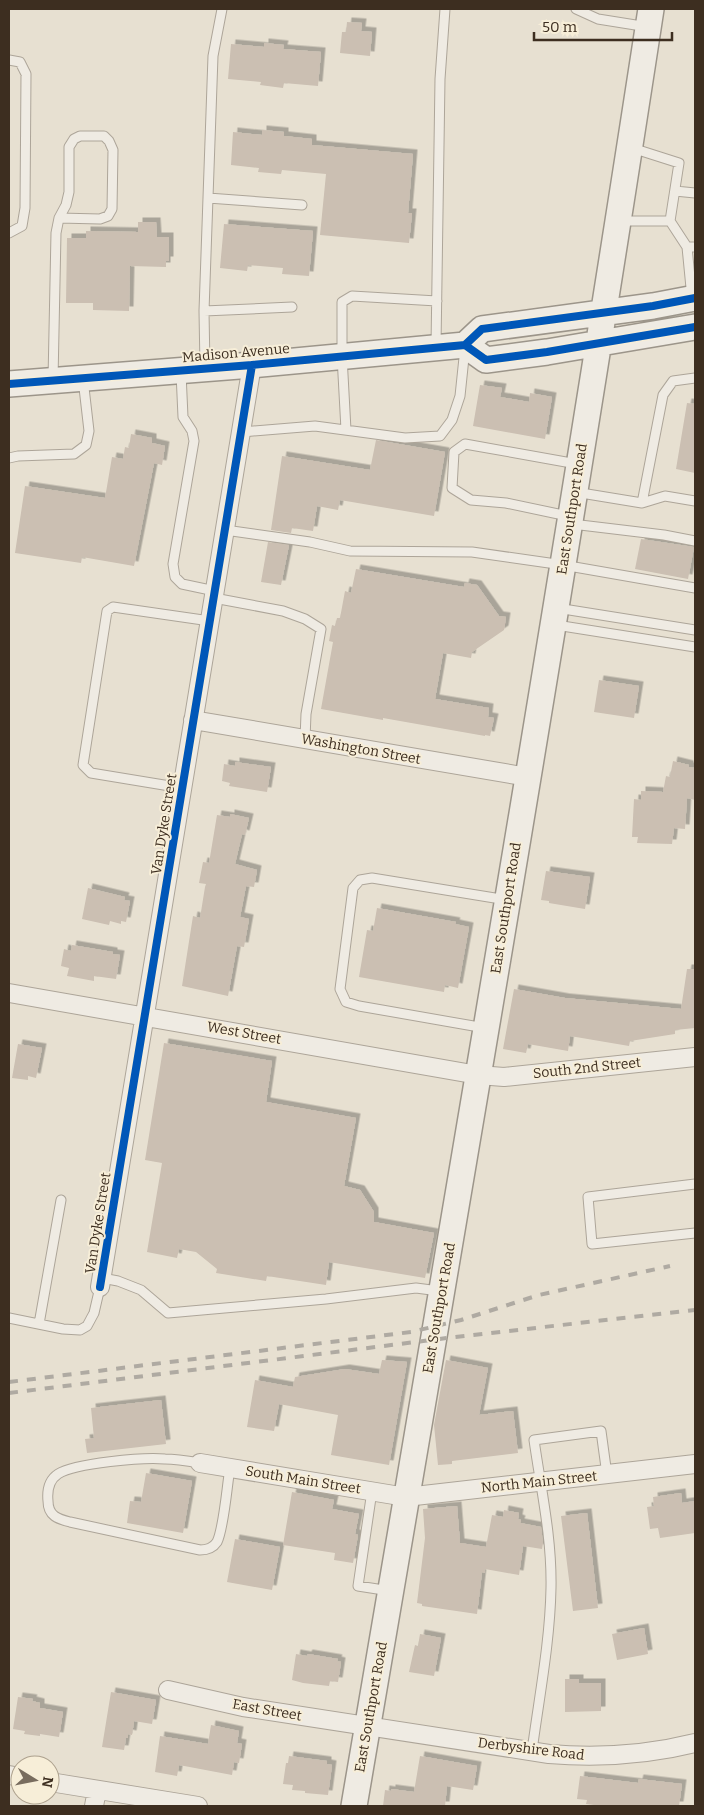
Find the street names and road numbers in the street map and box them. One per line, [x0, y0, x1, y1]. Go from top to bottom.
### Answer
street label: Madison Avenue [181, 340, 291, 366]
street label: East Southport Road [553, 442, 591, 576]
street label: Washington Street [300, 730, 422, 768]
street label: Van Dyke Street [148, 772, 180, 876]
street label: East Southport Road [487, 841, 525, 975]
street label: West Street [206, 1018, 282, 1048]
street label: South 2nd Street [532, 1054, 642, 1082]
street label: Van Dyke Street [82, 1171, 114, 1275]
street label: East Southport Road [419, 1241, 459, 1375]
street label: South Main Street [244, 1462, 362, 1498]
street label: North Main Street [480, 1467, 598, 1497]
street label: East Southport Road [351, 1640, 391, 1774]
street label: East Street [231, 1696, 303, 1724]
street label: Derbyshire Road [477, 1734, 585, 1764]

